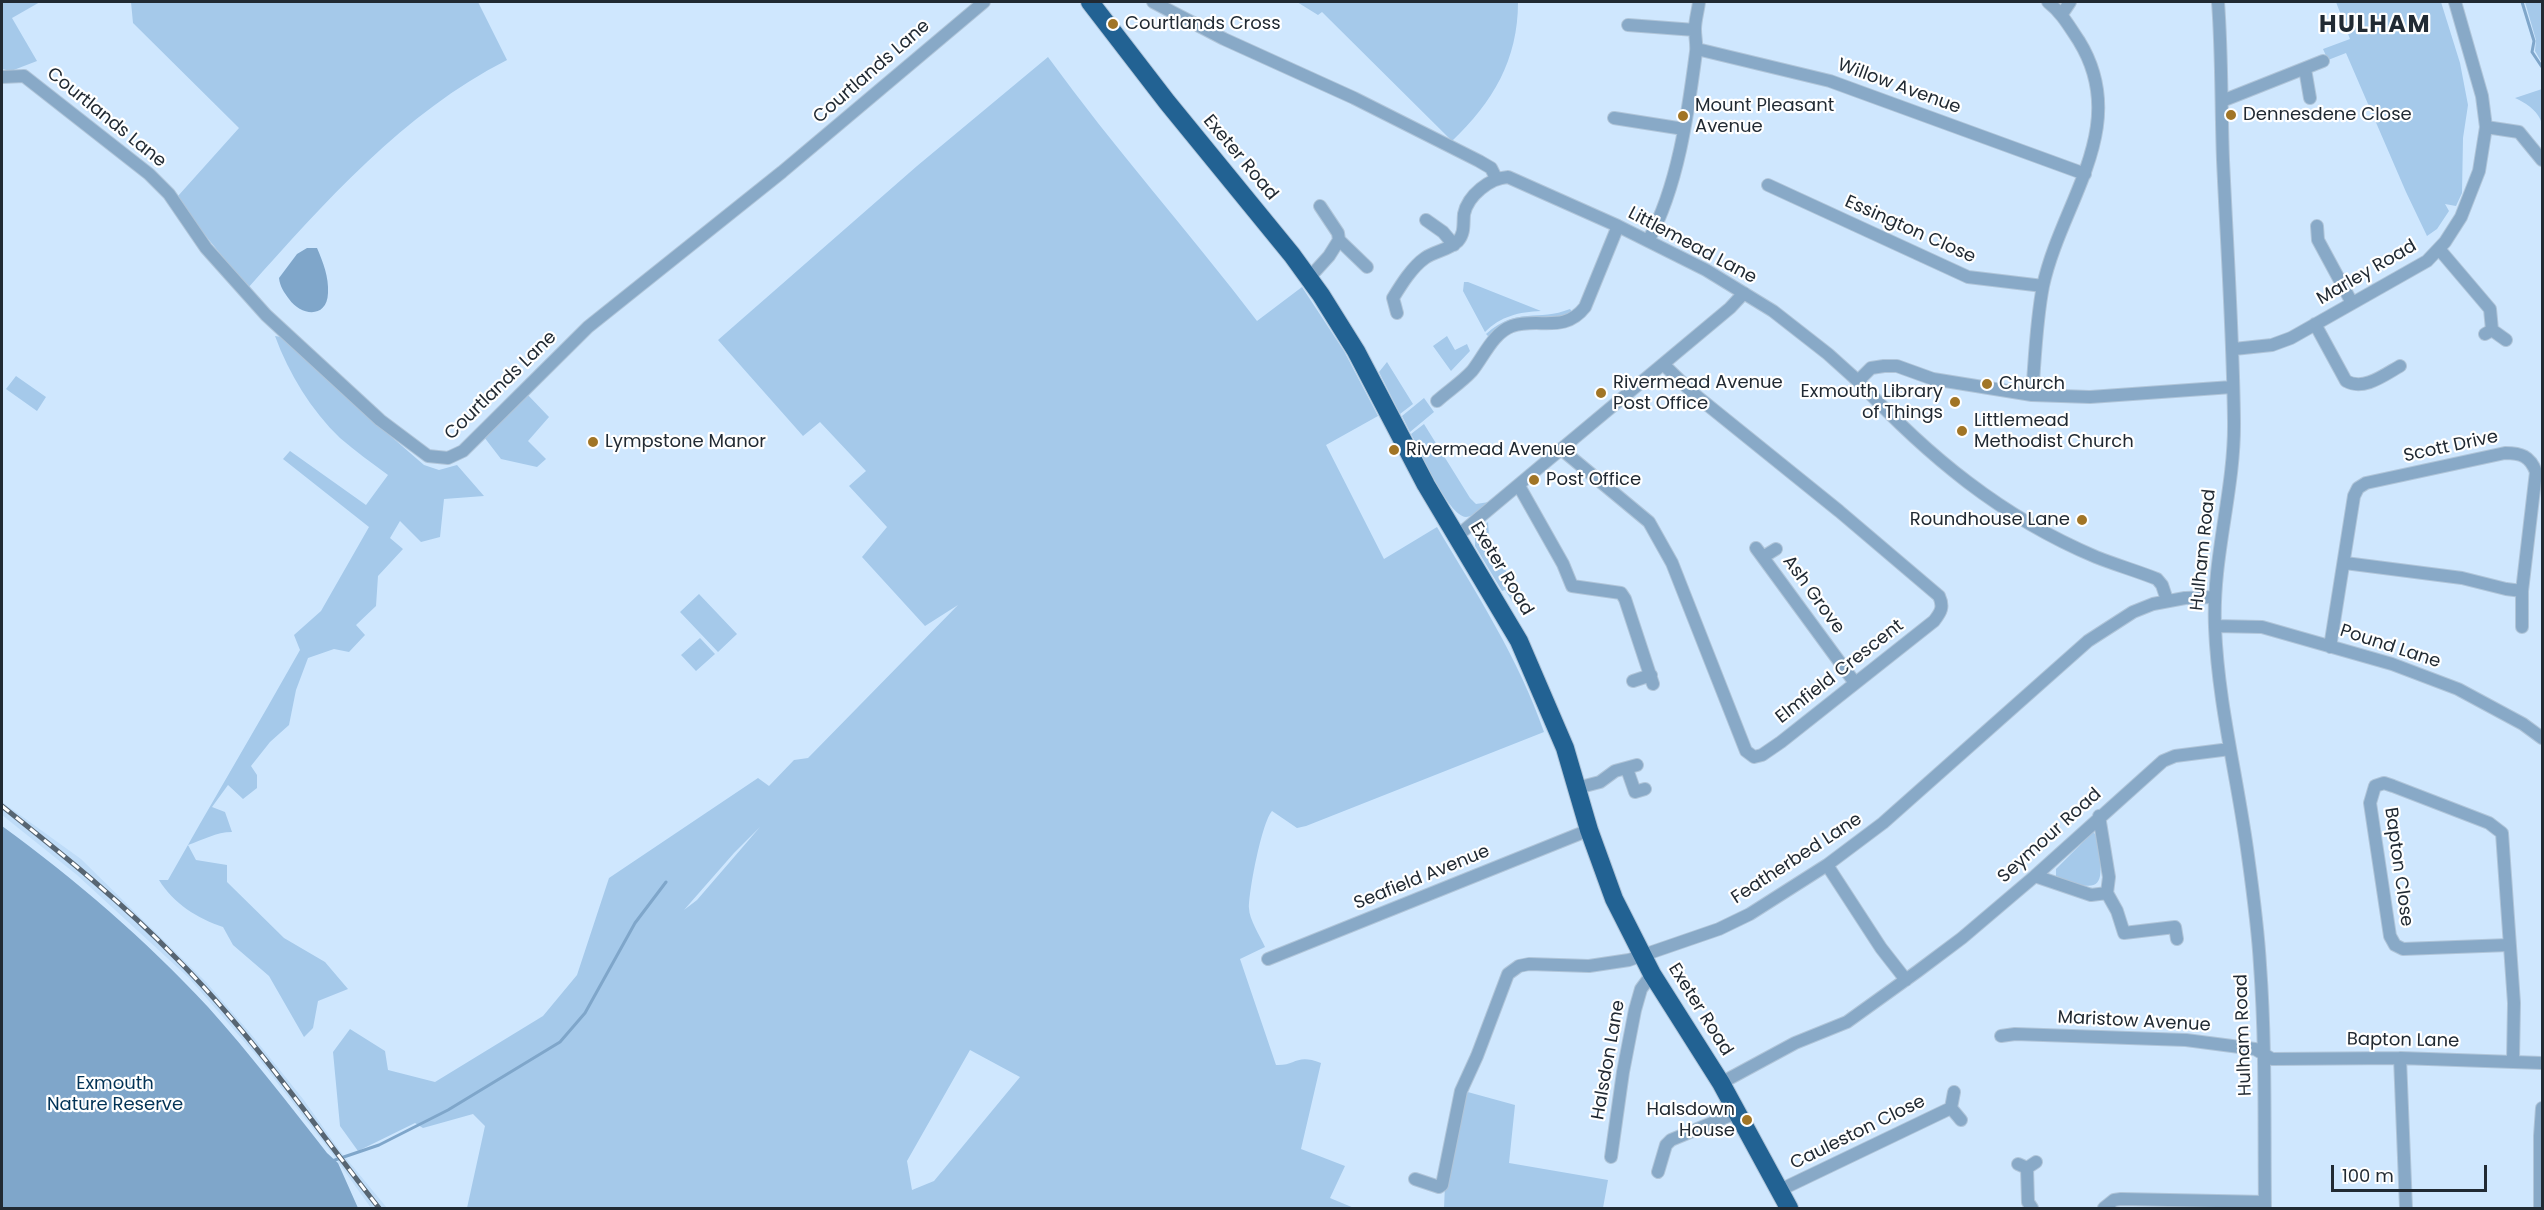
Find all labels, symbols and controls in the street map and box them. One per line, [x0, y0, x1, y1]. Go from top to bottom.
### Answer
district label: HULHAM [2319, 12, 2431, 40]
place label: Courtlands Cross [1125, 13, 1281, 35]
street label: Courtlands Lane [809, 16, 935, 128]
marker: Courtlands Cross [1106, 17, 1120, 31]
street label: Willow Avenue [1834, 55, 1964, 119]
street label: Courtlands Lane [42, 63, 170, 173]
place label: Mount Pleasant Avenue [1695, 95, 1834, 138]
place label: Dennesdene Close [2243, 104, 2412, 126]
marker: Dennesdene Close [2224, 108, 2238, 122]
marker: Mount Pleasant Avenue [1676, 109, 1690, 123]
street label: Exeter Road [1198, 111, 1282, 205]
street label: Essington Close [1841, 191, 1979, 269]
street label: Littlemead Lane [1624, 203, 1760, 289]
street label: Marley Road [2313, 236, 2421, 310]
street label: Courtlands Lane [441, 327, 561, 445]
place label: Rivermead Avenue Post Office [1613, 372, 1783, 415]
place label: Church [1999, 373, 2065, 395]
marker: Church [1980, 377, 1994, 391]
place label: Exmouth Library of Things [1801, 381, 1943, 424]
marker: Rivermead Avenue Post Office [1594, 386, 1608, 400]
marker: Exmouth Library of Things [1948, 395, 1962, 409]
place label: Littlemead Methodist Church [1974, 410, 2134, 452]
marker: Littlemead Methodist Church [1955, 424, 1969, 438]
street label: Scott Drive [2402, 426, 2500, 468]
place label: Lympstone Manor [605, 431, 766, 453]
marker: Lympstone Manor [586, 435, 600, 449]
place label: Rivermead Avenue [1406, 439, 1576, 461]
marker: Rivermead Avenue [1387, 443, 1401, 457]
place label: Post Office [1546, 469, 1641, 491]
marker: Post Office [1527, 473, 1541, 487]
street label: Hulham Road [2187, 488, 2221, 612]
place label: Roundhouse Lane [1910, 509, 2070, 531]
marker: Roundhouse Lane [2075, 513, 2089, 527]
street label: Exeter Road [1465, 518, 1537, 620]
street label: Ash Grove [1777, 552, 1849, 638]
street label: Elmfield Crescent [1772, 615, 1908, 729]
street label: Pound Lane [2337, 621, 2443, 673]
street label: Seymour Road [1994, 784, 2106, 888]
street label: Bapton Close [2379, 806, 2417, 928]
street label: Featherbed Lane [1728, 809, 1866, 909]
street label: Seafield Avenue [1351, 841, 1493, 915]
street label: Exeter Road [1663, 960, 1737, 1060]
street label: Hulham Road [2231, 974, 2257, 1096]
street label: Halsdon Lane [1588, 999, 1630, 1121]
street label: Maristow Avenue [2057, 1007, 2211, 1037]
street label: Bapton Lane [2347, 1029, 2459, 1053]
park label: Exmouth Nature Reserve [47, 1073, 183, 1116]
street label: Cauleston Close [1787, 1091, 1929, 1175]
place label: Halsdown House [1647, 1099, 1735, 1142]
marker: Halsdown House [1740, 1113, 1754, 1127]
scale bar [2334, 1153, 2490, 1191]
text: 100 m [2342, 1163, 2394, 1188]

